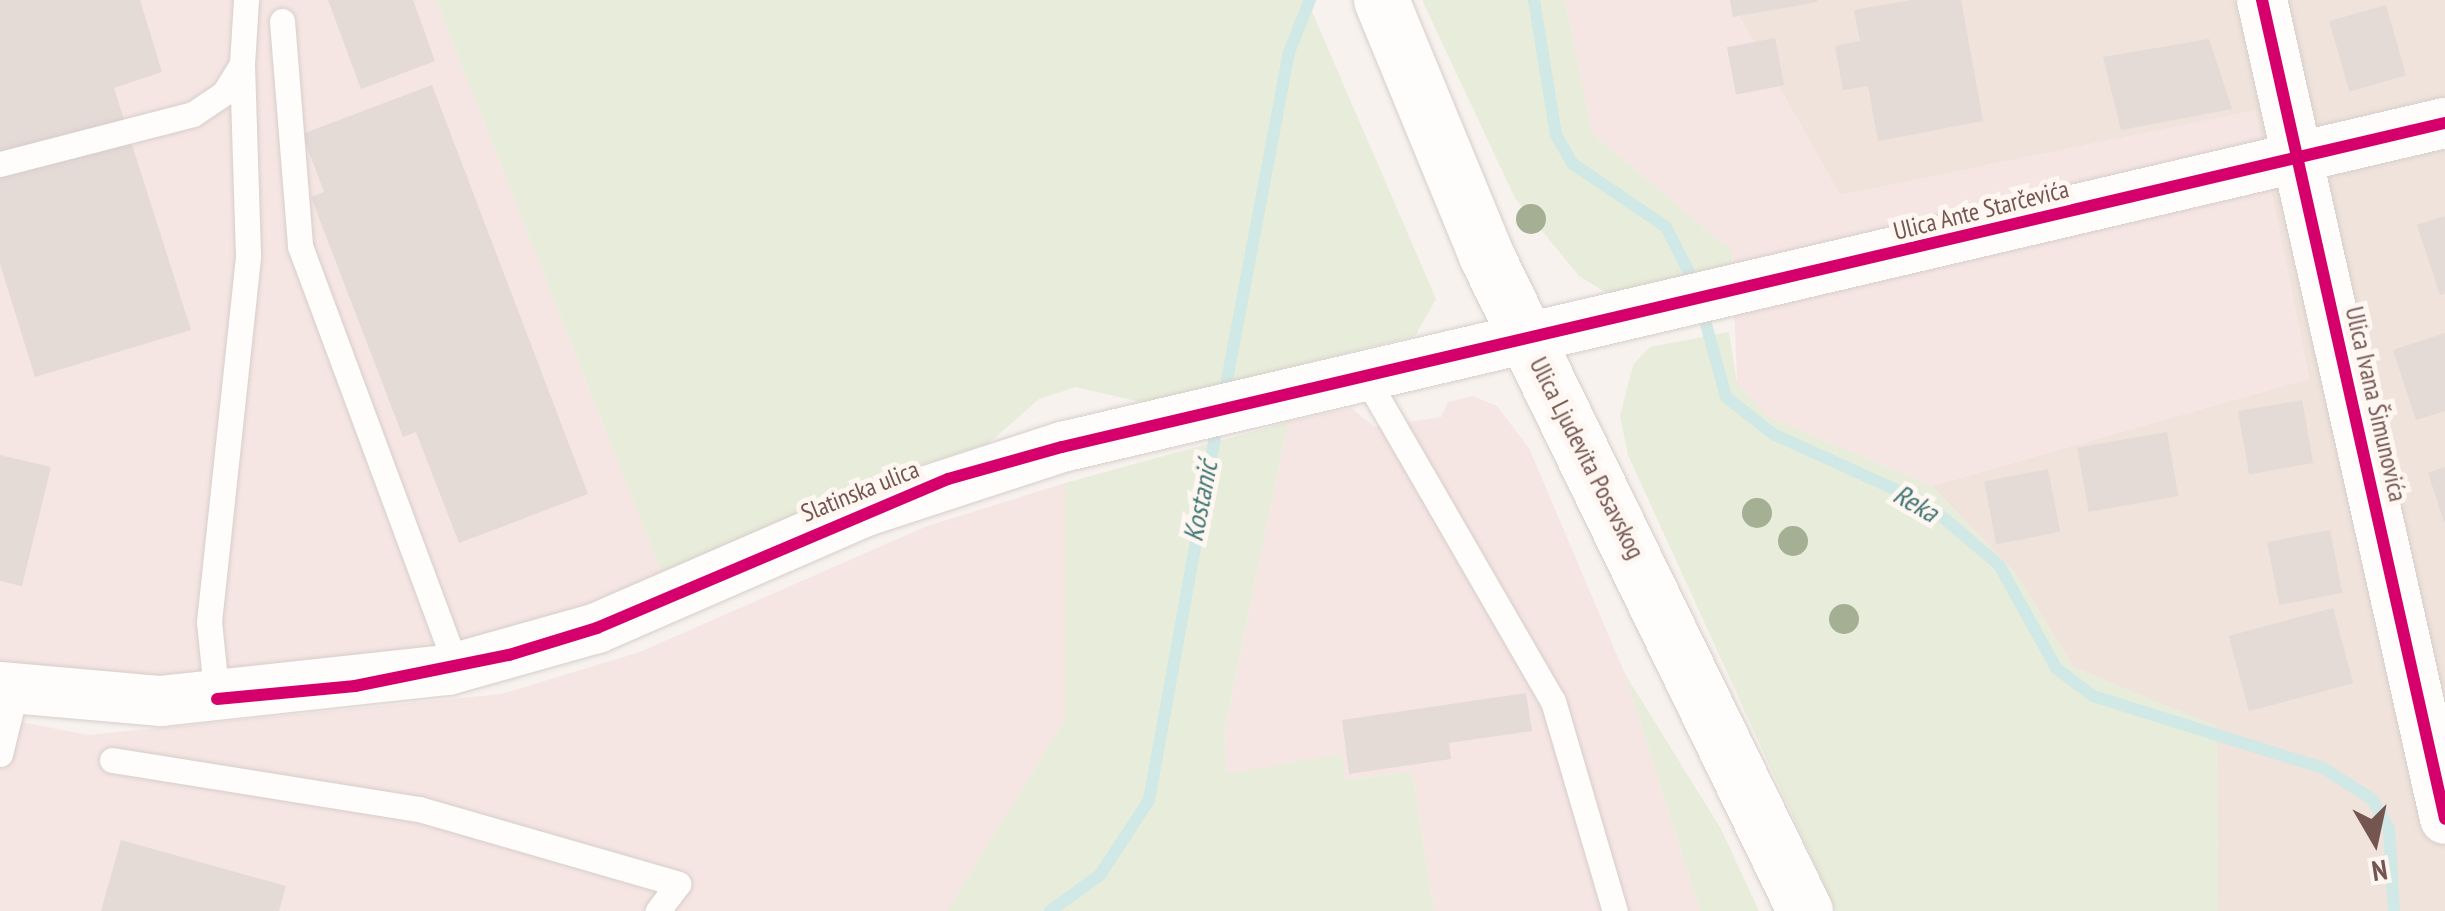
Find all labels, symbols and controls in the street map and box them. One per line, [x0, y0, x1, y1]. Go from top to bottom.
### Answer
street label: Ulica Ante Starčevića [1890, 174, 2072, 246]
street label: Ulica Ivana Šimunovića [2339, 304, 2413, 504]
street label: Ulica Ljudevita Posavskog [1523, 352, 1651, 564]
street label: Slatinska ulica [797, 454, 923, 528]
water label: Kostanić [1176, 458, 1224, 544]
water label: Reka [1888, 477, 1944, 529]
north arrow [2325, 791, 2425, 891]
text: N [2369, 852, 2390, 891]

